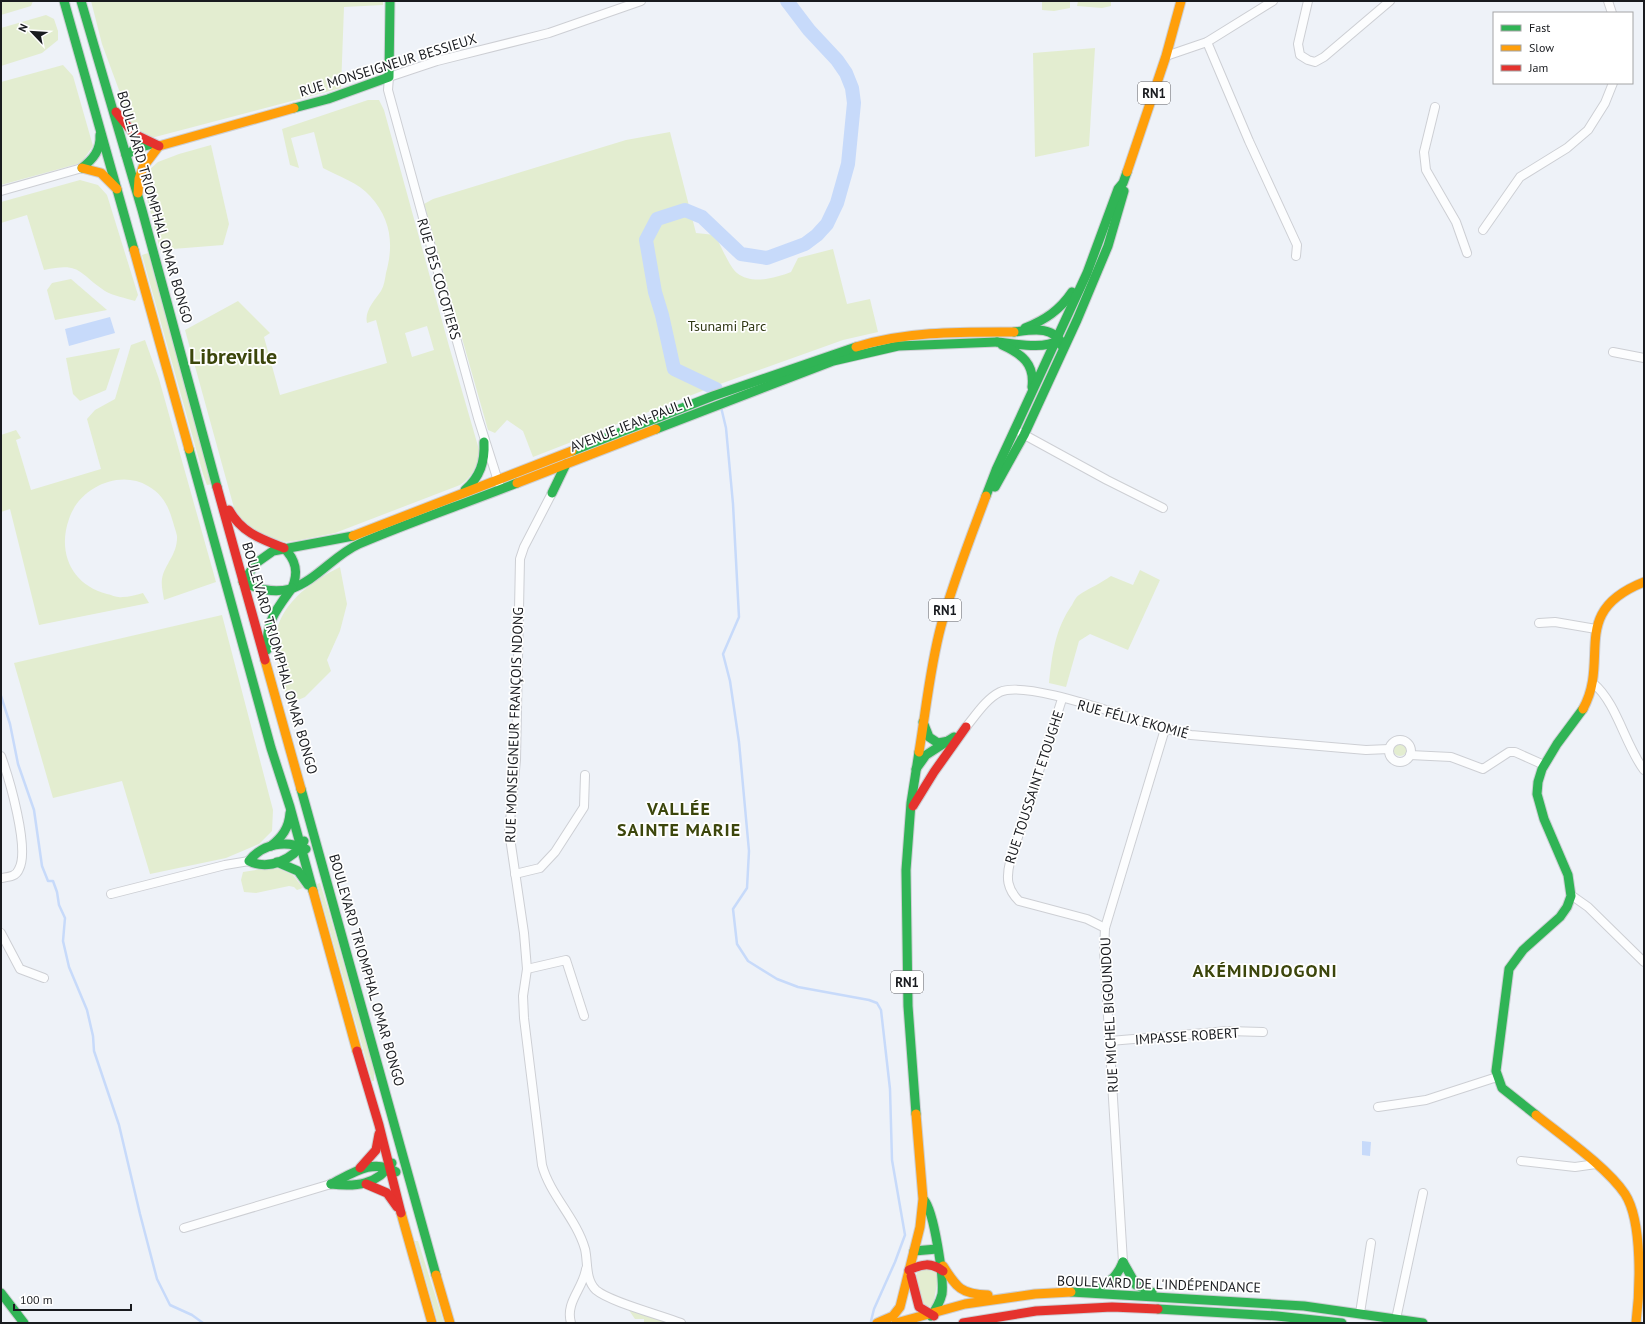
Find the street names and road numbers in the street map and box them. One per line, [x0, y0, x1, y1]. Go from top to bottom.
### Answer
street label: RUE MONSEIGNEUR BESSIEUX [297, 29, 479, 101]
road number: RN1 [1138, 82, 1170, 104]
street label: BOULEVARD TRIOMPHAL OMAR BONGO [113, 89, 197, 325]
street label: RUE DES COCOTIERS [413, 216, 465, 342]
street label: AVENUE JEAN-PAUL II [567, 392, 695, 456]
street label: BOULEVARD TRIOMPHAL OMAR BONGO [238, 540, 322, 776]
road number: RN1 [929, 599, 961, 621]
street label: RUE MONSEIGNEUR FRANÇOIS NDONG [501, 607, 527, 843]
street label: RUE FÉLIX EKOMIÉ [1075, 696, 1191, 742]
street label: RUE TOUSSAINT ETOUGHE [1001, 708, 1067, 866]
street label: BOULEVARD TRIOMPHAL OMAR BONGO [325, 852, 409, 1088]
street label: RUE MICHEL BIGOUNDOU [1096, 937, 1122, 1093]
road number: RN1 [891, 971, 923, 993]
street label: IMPASSE ROBERT [1134, 1023, 1240, 1049]
street label: BOULEVARD DE L'INDÉPENDANCE [1057, 1271, 1261, 1297]

